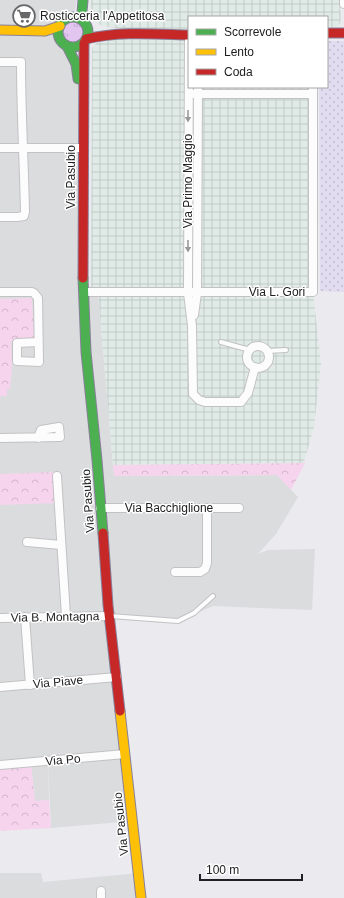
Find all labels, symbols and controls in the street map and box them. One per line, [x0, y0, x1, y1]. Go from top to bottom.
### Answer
supermarket icon: Rosticceria l'Appetitosa [11, 3, 37, 29]
place label: Rosticceria l'Appetitosa [40, 9, 165, 23]
legend [188, 16, 328, 88]
text: Scorrevole [224, 25, 282, 39]
text: Lento [224, 45, 254, 59]
text: Coda [224, 65, 253, 79]
one-way arrow [185, 110, 191, 123]
street label: Via Primo Maggio [181, 133, 195, 228]
street label: Via Pasubio [64, 145, 78, 209]
one-way arrow [185, 240, 191, 253]
street label: Via L. Gori [249, 285, 305, 299]
street label: Via Pasubio [79, 468, 97, 533]
street label: Via Bacchiglione [125, 501, 214, 515]
street label: Via B. Montagna [11, 609, 100, 625]
street label: Via Piave [32, 673, 84, 691]
street label: Via Po [45, 751, 81, 769]
street label: Via Pasubio [111, 791, 131, 856]
scale bar [200, 856, 302, 882]
text: 100 m [206, 863, 239, 877]

